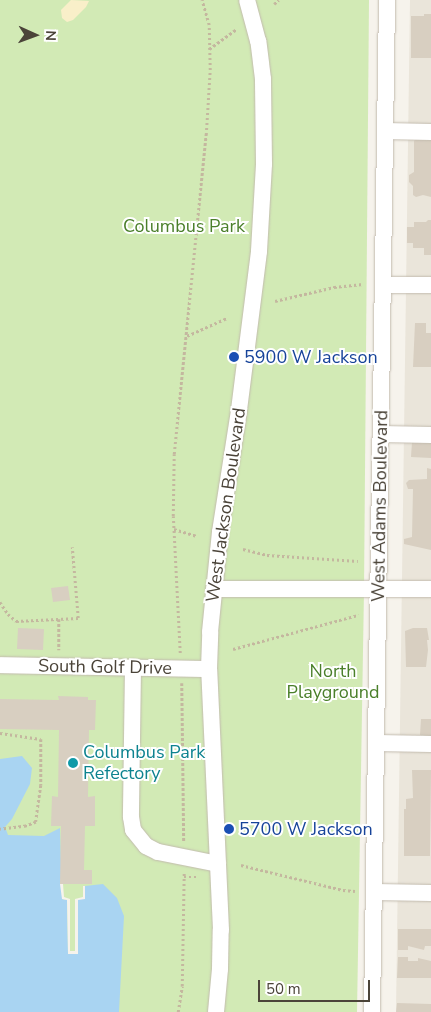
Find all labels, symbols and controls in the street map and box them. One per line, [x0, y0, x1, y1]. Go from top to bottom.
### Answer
north arrow [10, 10, 60, 60]
text: N [41, 30, 60, 41]
park label: Columbus Park [123, 215, 245, 237]
place label: 5900 W Jackson [244, 346, 378, 368]
marker: 5900 W Jackson [228, 351, 240, 363]
street label: West Jackson Boulevard [202, 406, 250, 604]
street label: West Adams Boulevard [368, 410, 392, 602]
street label: South Golf Drive [38, 655, 172, 679]
park label: North Playground [287, 661, 379, 704]
place label: Columbus Park Refectory [83, 742, 205, 784]
marker: Columbus Park Refectory [67, 757, 79, 769]
place label: 5700 W Jackson [239, 818, 373, 840]
marker: 5700 W Jackson [223, 823, 235, 835]
scale bar [261, 970, 374, 1002]
text: 50 m [266, 979, 301, 999]

